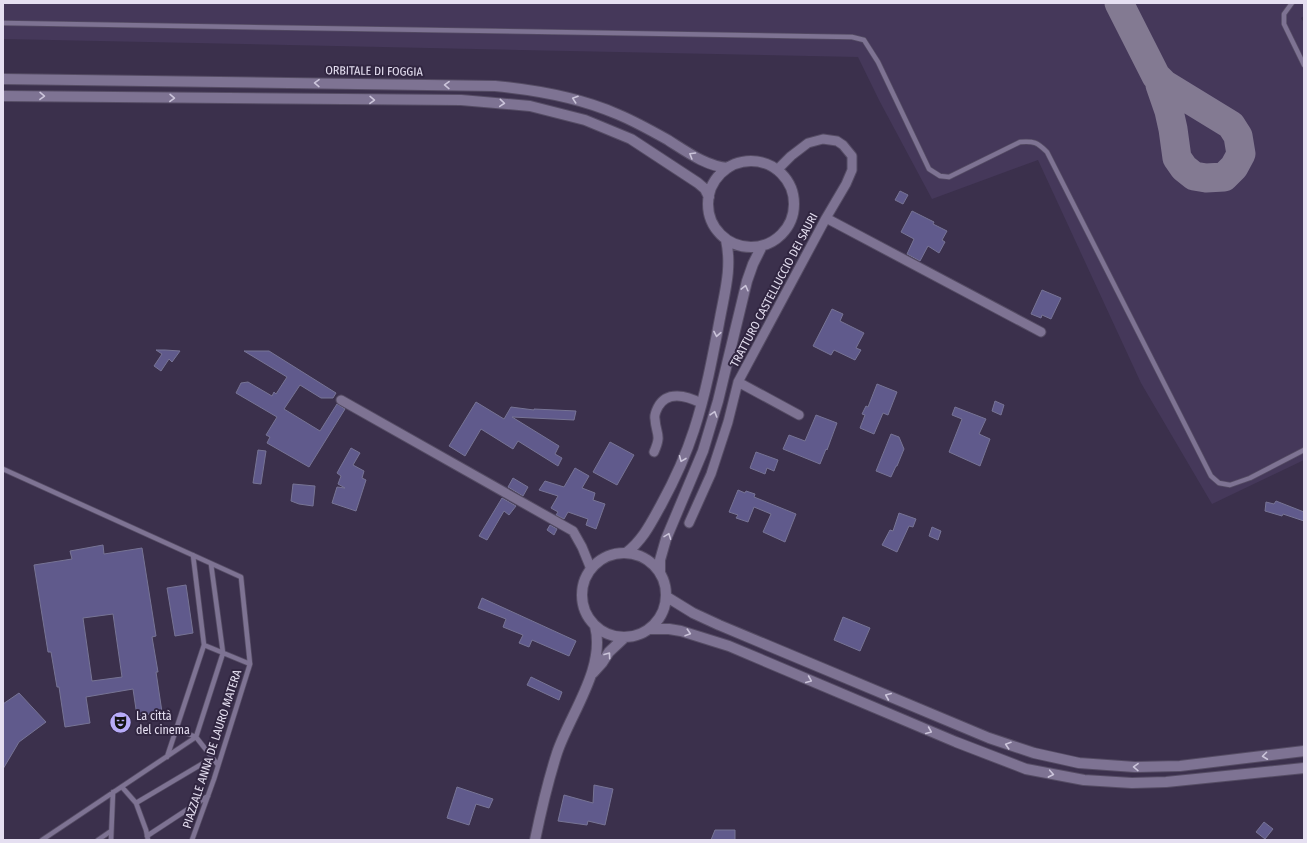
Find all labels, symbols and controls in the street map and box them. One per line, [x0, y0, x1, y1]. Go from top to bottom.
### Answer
street label: ORBITALE DI FOGGIA [325, 63, 424, 79]
one-way arrow [314, 79, 320, 87]
one-way arrow [444, 81, 450, 89]
one-way arrow [39, 92, 45, 100]
one-way arrow [169, 93, 175, 102]
one-way arrow [369, 95, 375, 104]
one-way arrow [572, 96, 579, 104]
one-way arrow [499, 99, 505, 108]
one-way arrow [689, 152, 696, 159]
street label: TRATTURO CASTELLUCCIO DEI SAURI [727, 211, 821, 369]
one-way arrow [741, 285, 749, 291]
one-way arrow [713, 331, 722, 337]
one-way arrow [709, 411, 718, 418]
one-way arrow [679, 454, 687, 462]
one-way arrow [664, 532, 672, 539]
one-way arrow [684, 628, 691, 637]
one-way arrow [603, 652, 611, 659]
street label: PIAZZALE ANNA DE LAURO MATERA [180, 667, 245, 830]
one-way arrow [806, 676, 813, 684]
one-way arrow [884, 693, 892, 701]
place label: La città del cinema [136, 709, 190, 737]
theatre icon: La città del cinema [107, 710, 133, 736]
one-way arrow [924, 726, 932, 734]
one-way arrow [1005, 741, 1012, 750]
one-way arrow [1262, 751, 1268, 760]
one-way arrow [1133, 763, 1139, 771]
one-way arrow [1048, 769, 1054, 778]

